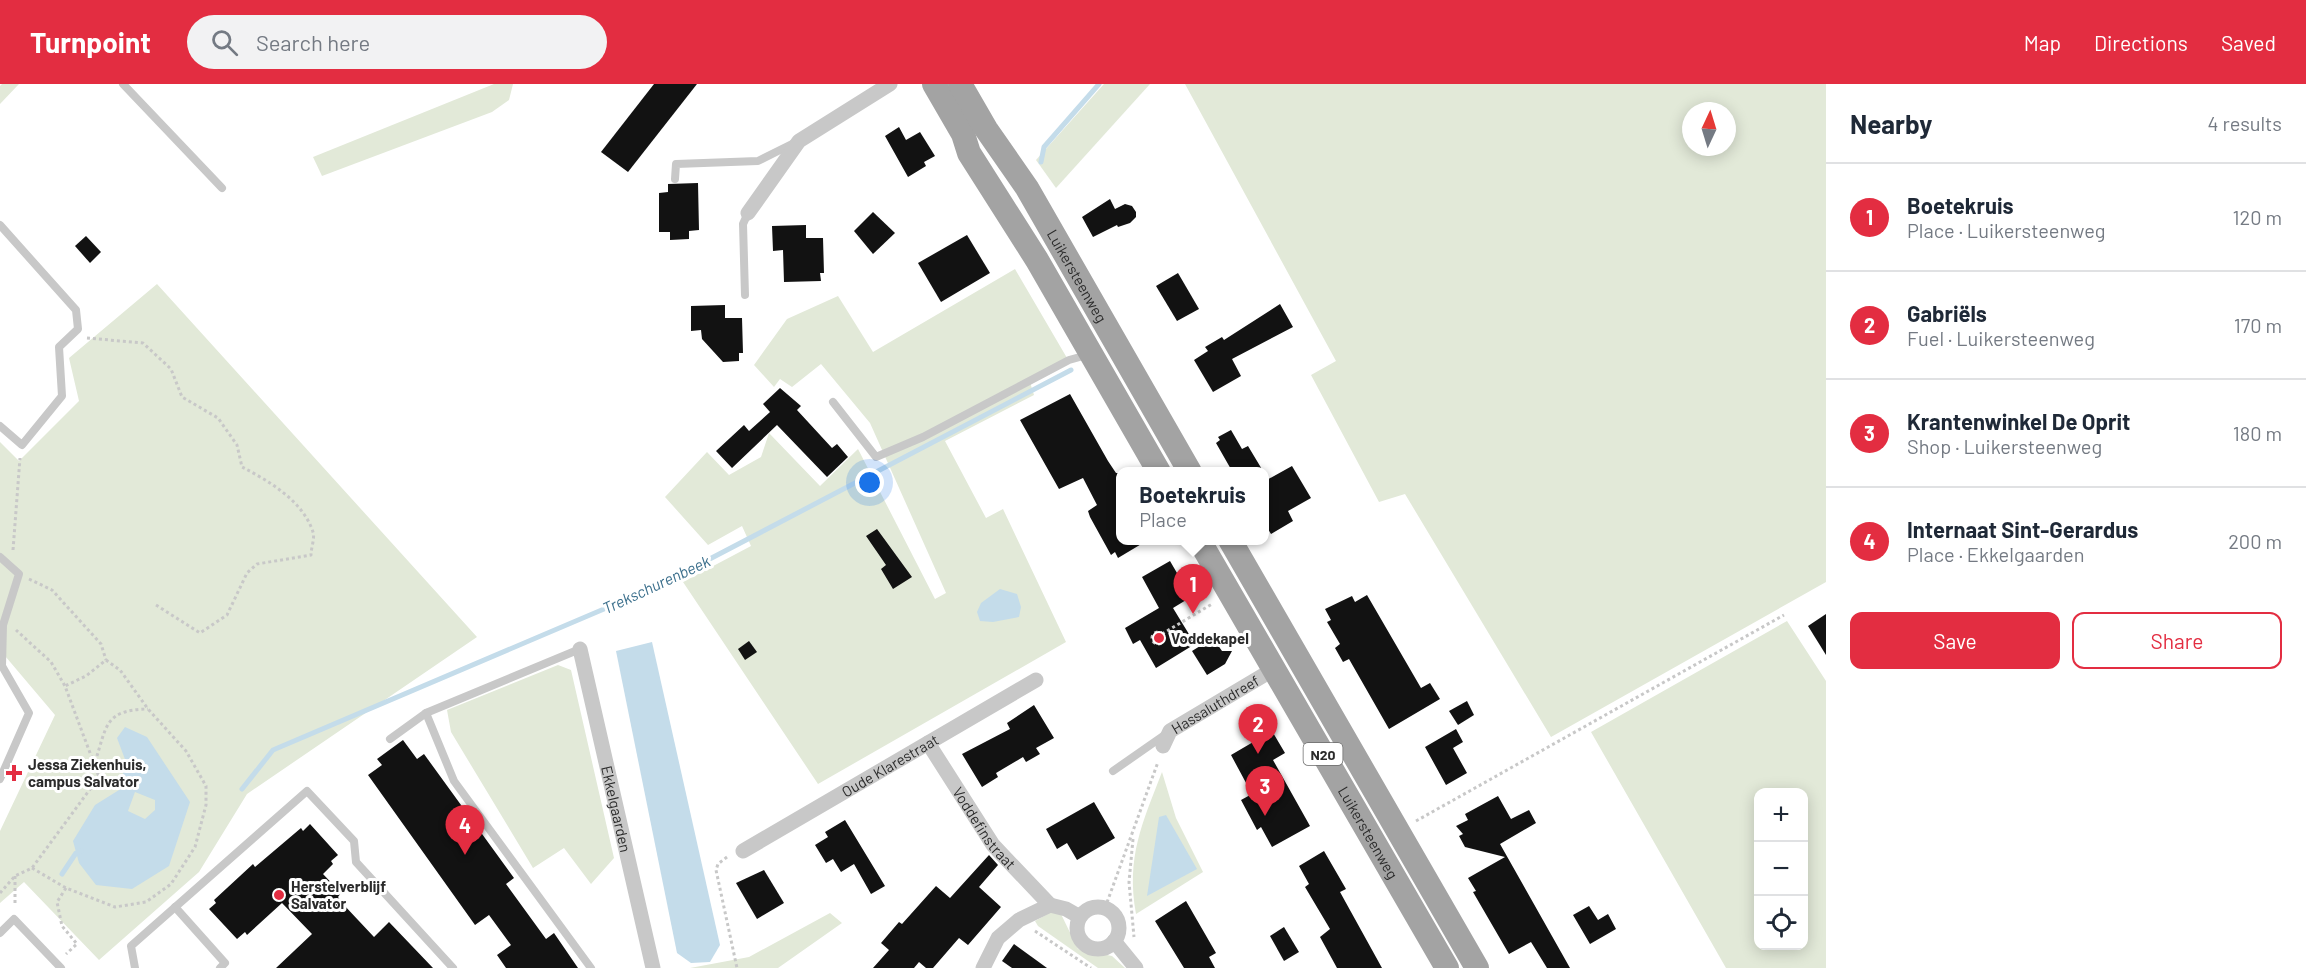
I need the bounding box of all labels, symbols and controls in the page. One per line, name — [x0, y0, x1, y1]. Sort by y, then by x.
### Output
search box — [187, 15, 607, 69]
text: Turnpoint — [30, 25, 151, 59]
icon: search — [208, 26, 241, 59]
text: Search here — [256, 29, 370, 55]
text: Map — [2024, 30, 2061, 55]
text: Directions — [2094, 30, 2188, 55]
text: Saved — [2221, 30, 2276, 55]
north arrow — [1682, 102, 1736, 156]
text: Nearby — [1850, 108, 1932, 139]
text: 4 results — [2207, 111, 2282, 135]
text: Boetekruis — [1907, 192, 2014, 218]
text: 1 — [1866, 205, 1873, 229]
text: 120 m — [2232, 205, 2282, 229]
text: Place · Luikersteenweg — [1907, 218, 2106, 242]
street label: Luikersteenweg — [1044, 226, 1111, 325]
text: Gabriëls — [1907, 300, 1987, 326]
text: 2 — [1864, 313, 1875, 337]
text: 170 m — [2234, 313, 2282, 337]
text: Fuel · Luikersteenweg — [1907, 326, 2095, 350]
text: Krantenwinkel De Oprit — [1907, 408, 2130, 434]
text: 3 — [1864, 421, 1875, 445]
text: 180 m — [2233, 421, 2282, 445]
text: Shop · Luikersteenweg — [1907, 434, 2102, 458]
popup — [1116, 467, 1269, 545]
your location — [855, 468, 884, 497]
text: Boetekruis — [1139, 481, 1246, 507]
text: Place — [1139, 507, 1187, 531]
text: Internaat Sint-Gerardus — [1907, 516, 2138, 542]
text: 4 — [1863, 529, 1876, 553]
text: 200 m — [2228, 529, 2282, 553]
text: Place · Ekkelgaarden — [1907, 542, 2085, 566]
water label: Trekschurenbeek — [599, 551, 713, 617]
pin: 1 — [1174, 564, 1212, 614]
button: Save — [1850, 612, 2060, 669]
button: Share — [2072, 612, 2282, 669]
place label: Voddekapel — [1171, 629, 1249, 647]
marker: Voddekapel — [1152, 631, 1166, 645]
street label: Hassaluthdreef — [1168, 671, 1262, 737]
pin: 2 — [1238, 704, 1278, 754]
street label: Oude Klarestraat — [838, 730, 941, 801]
road number: N20 — [1304, 743, 1342, 765]
place label: Jessa Ziekenhuis, campus Salvator — [28, 755, 146, 790]
marker: Jessa Ziekenhuis, campus Salvator — [5, 764, 23, 782]
street label: Ekkelgaarden — [598, 764, 635, 854]
pin: 3 — [1246, 766, 1284, 816]
street label: Voddefinstraat — [949, 783, 1020, 873]
street label: Luikersteenweg — [1335, 783, 1402, 882]
map controls — [1754, 788, 1808, 950]
button: + — [1754, 788, 1808, 842]
pin: 4 — [446, 806, 484, 855]
button: − — [1754, 842, 1808, 896]
place label: Herstelverblijf Salvator — [291, 877, 386, 912]
marker: Herstelverblijf Salvator — [272, 888, 286, 902]
button: locate — [1754, 896, 1808, 950]

